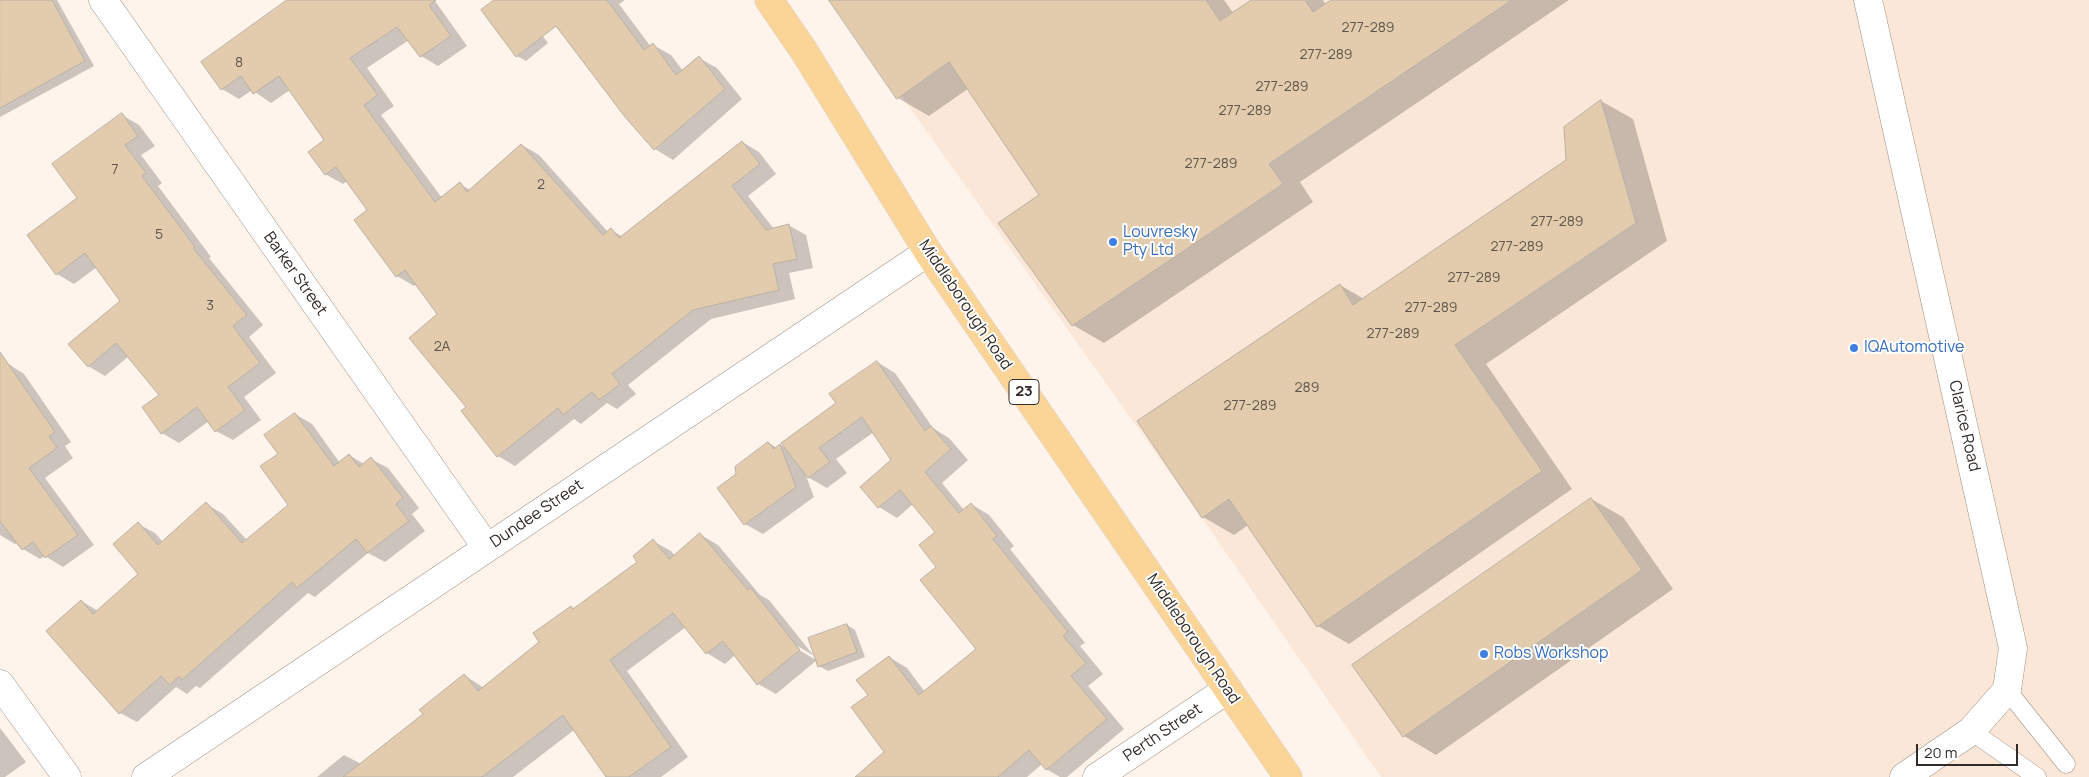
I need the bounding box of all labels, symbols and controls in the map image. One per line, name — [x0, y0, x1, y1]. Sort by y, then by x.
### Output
house number: 277-289 — [1341, 20, 1395, 36]
house number: 277-289 — [1299, 47, 1353, 63]
house number: 8 — [235, 55, 243, 71]
house number: 277-289 — [1255, 79, 1309, 95]
house number: 277-289 — [1218, 103, 1272, 119]
house number: 277-289 — [1184, 156, 1238, 172]
house number: 7 — [111, 162, 119, 178]
house number: 2 — [537, 177, 545, 193]
house number: 277-289 — [1530, 214, 1584, 230]
place label: Louvresky Pty Ltd — [1123, 223, 1198, 261]
house number: 5 — [155, 227, 163, 243]
street label: Barker Street — [259, 229, 331, 319]
street label: Middleborough Road — [914, 236, 1016, 374]
marker: Louvresky Pty Ltd — [1107, 236, 1119, 248]
house number: 277-289 — [1490, 239, 1544, 255]
house number: 277-289 — [1447, 270, 1501, 286]
house number: 3 — [206, 298, 214, 314]
house number: 277-289 — [1404, 300, 1458, 316]
house number: 277-289 — [1366, 326, 1420, 342]
place label: IQAutomotive — [1864, 338, 1964, 358]
house number: 2A — [434, 339, 450, 355]
marker: IQAutomotive — [1848, 342, 1860, 354]
street label: Clarice Road — [1944, 379, 1984, 473]
road number: 23 — [1009, 380, 1039, 404]
house number: 289 — [1295, 380, 1319, 396]
house number: 277-289 — [1223, 398, 1277, 414]
street label: Dundee Street — [487, 476, 587, 552]
street label: Middleborough Road — [1142, 570, 1244, 708]
place label: Robs Workshop — [1494, 644, 1608, 664]
marker: Robs Workshop — [1478, 648, 1490, 660]
street label: Perth Street — [1120, 700, 1206, 766]
scale bar — [1919, 734, 2022, 766]
text: 20 m — [1924, 742, 1957, 763]

